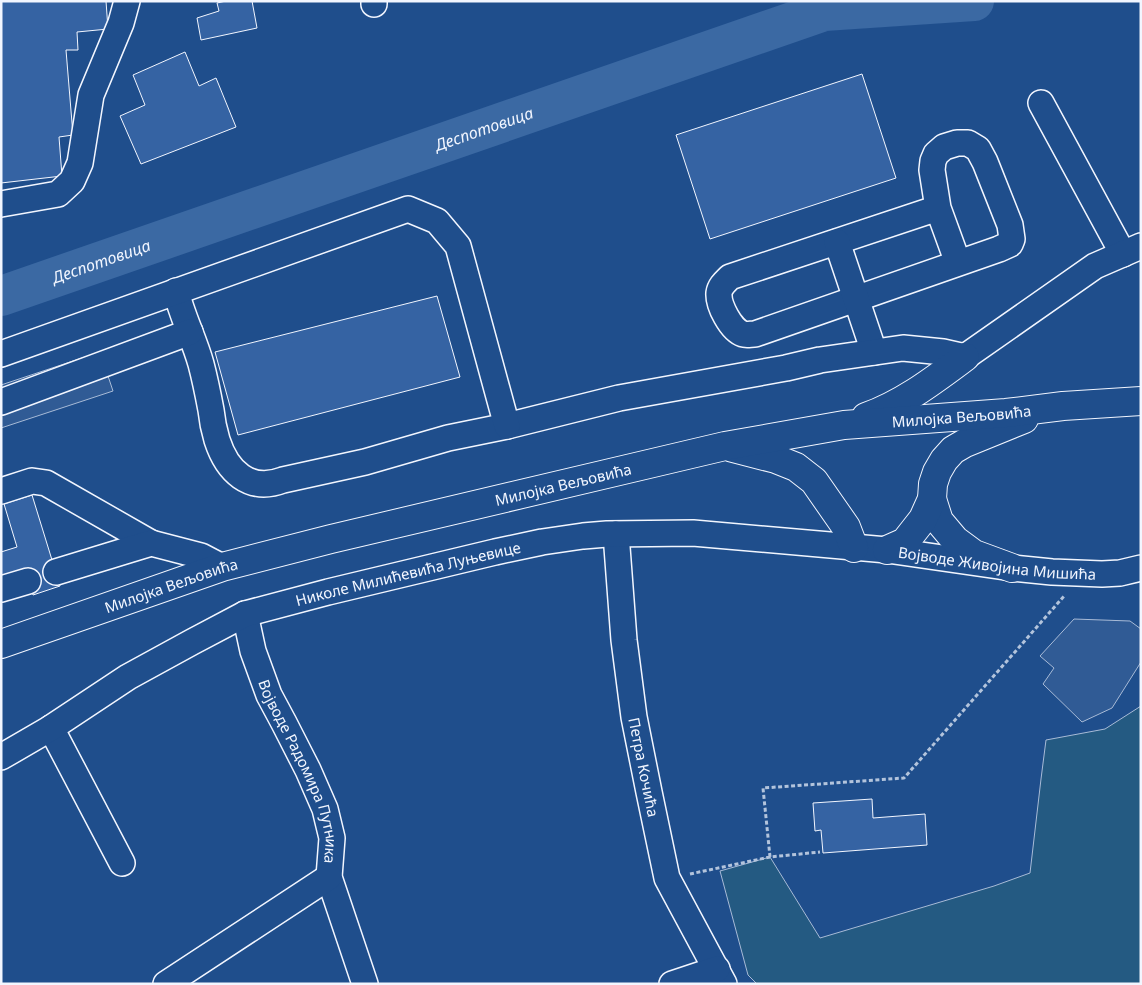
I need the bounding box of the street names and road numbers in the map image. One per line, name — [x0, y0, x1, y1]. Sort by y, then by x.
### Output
street label: Милојка Вељовића — [891, 400, 1032, 431]
street label: Милојка Вељовића — [493, 458, 633, 510]
street label: Николе Милићевића Луњевице — [293, 537, 522, 610]
street label: Војводе Живојина Мишића — [897, 542, 1097, 584]
street label: Милојка Вељовића — [102, 553, 240, 617]
street label: Војводе Радомира Путника — [254, 677, 342, 864]
street label: Петра Кочића — [624, 716, 664, 819]

